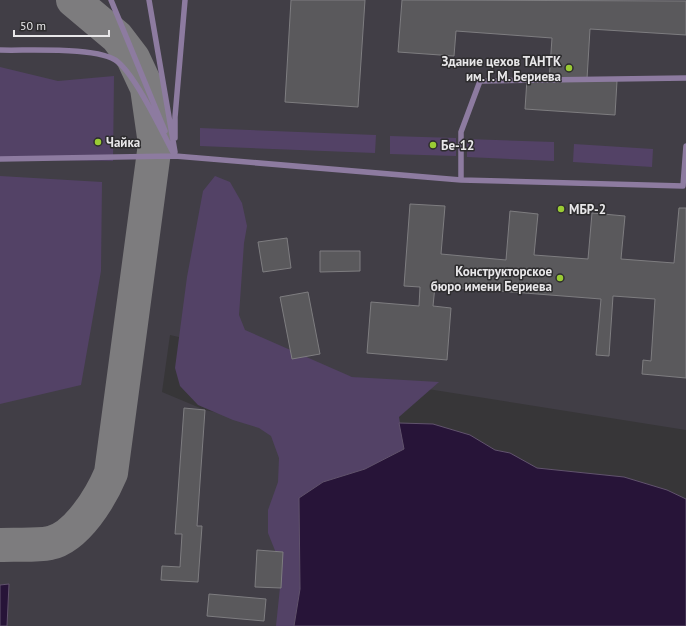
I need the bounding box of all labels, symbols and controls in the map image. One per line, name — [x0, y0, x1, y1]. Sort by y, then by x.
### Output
scale bar — [14, 12, 109, 38]
text: 50 m — [20, 18, 46, 33]
place label: Здание цехов ТАНТК им. Г. М. Бериева — [441, 53, 561, 85]
marker: Здание цехов ТАНТК им. Г. М. Бериева — [564, 63, 574, 73]
place label: Чайка — [106, 134, 140, 151]
marker: Чайка — [93, 137, 103, 147]
place label: Бе-12 — [441, 137, 474, 154]
marker: Бе-12 — [428, 140, 438, 150]
place label: МБР-2 — [569, 201, 606, 218]
marker: МБР-2 — [556, 204, 566, 214]
place label: Конструкторское бюро имени Бериева — [431, 263, 552, 295]
marker: Конструкторское бюро имени Бериева — [555, 273, 565, 283]

